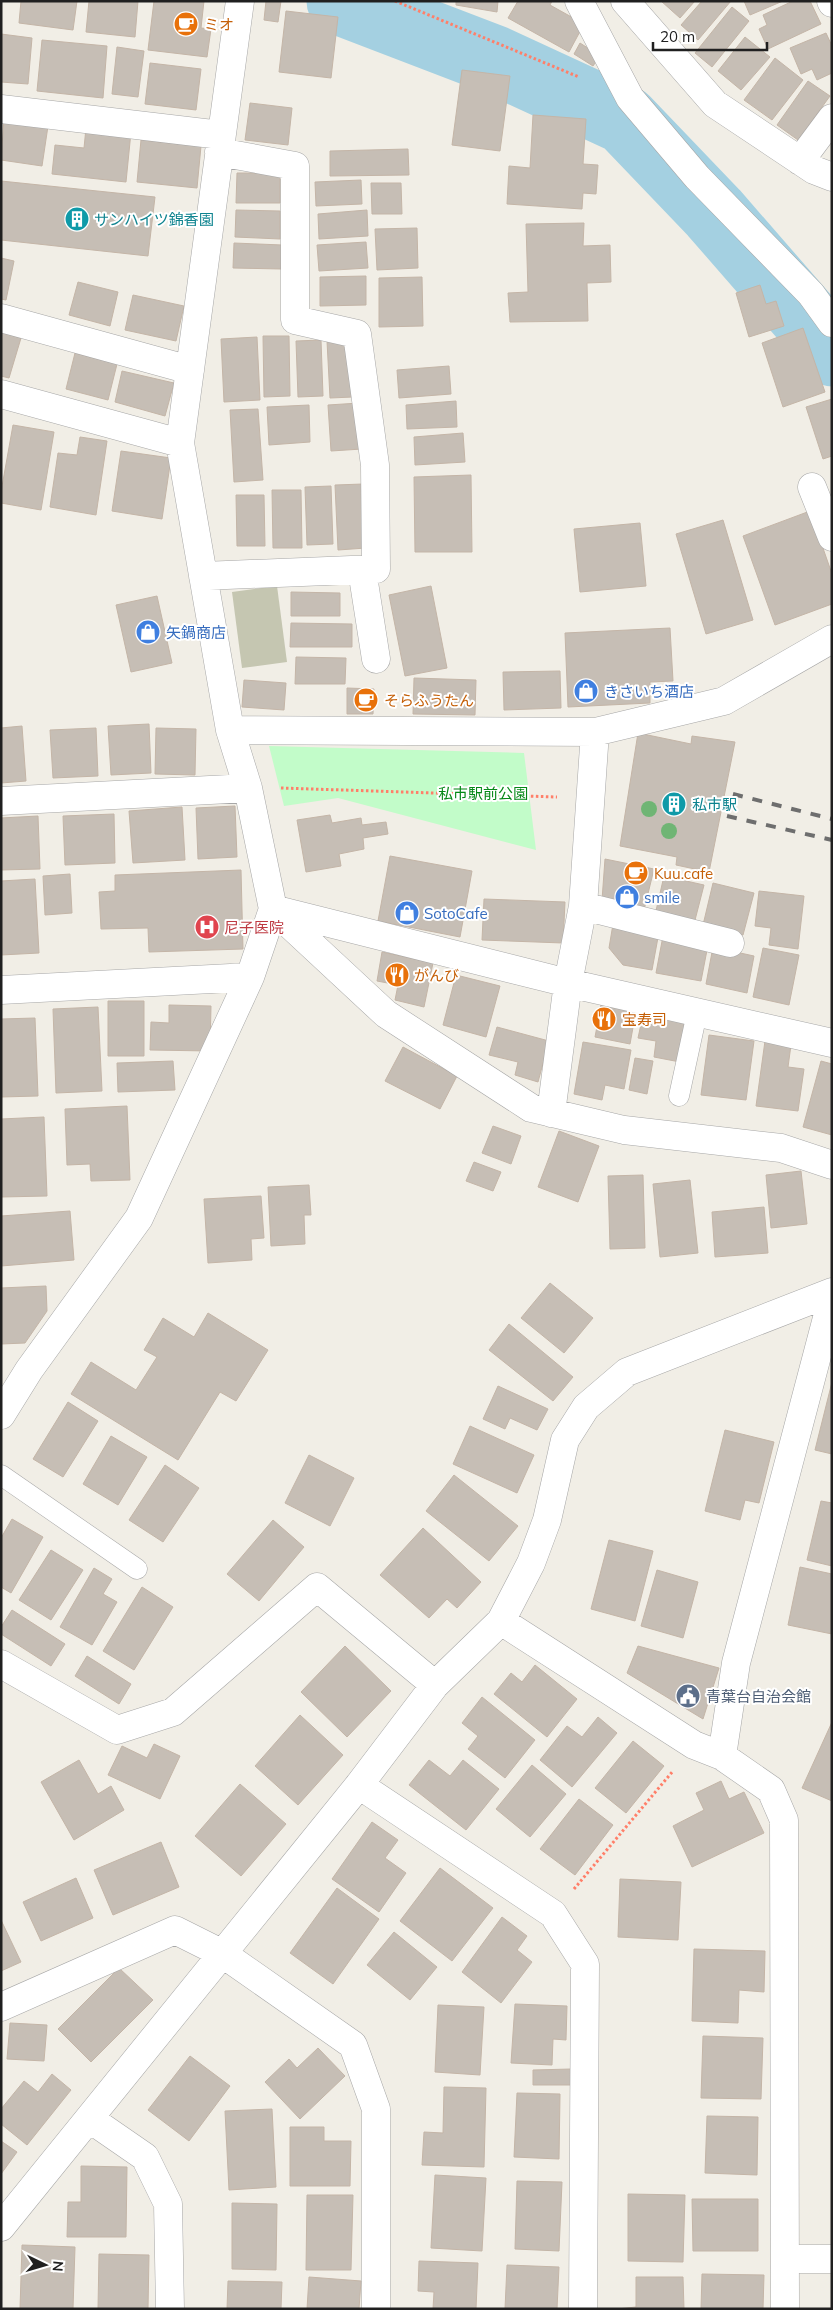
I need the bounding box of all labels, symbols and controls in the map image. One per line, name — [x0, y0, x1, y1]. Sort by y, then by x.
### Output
cafe icon: ミオ — [173, 11, 199, 37]
place label: ミオ — [204, 15, 234, 34]
scale bar — [653, 20, 767, 52]
text: 20 m — [660, 27, 695, 46]
building icon: サンハイツ錦香園 — [64, 206, 90, 232]
place label: サンハイツ錦香園 — [94, 210, 214, 229]
shop icon: 矢鍋商店 — [135, 619, 161, 645]
place label: 矢鍋商店 — [166, 623, 226, 642]
shop icon: きさいち酒店 — [573, 678, 599, 704]
place label: きさいち酒店 — [604, 682, 694, 701]
cafe icon: そらふうたん — [353, 687, 379, 713]
place label: そらふうたん — [384, 691, 474, 710]
park label: 私市駅前公園 — [438, 784, 528, 803]
building icon: 私市駅 — [661, 791, 687, 817]
place label: 私市駅 — [692, 795, 737, 814]
cafe icon: Kuu.cafe — [623, 860, 649, 886]
place label: Kuu.cafe — [654, 864, 713, 883]
shop icon: smile — [614, 884, 640, 910]
place label: smile — [644, 888, 680, 907]
shop icon: SotoCafe — [394, 900, 420, 926]
place label: SotoCafe — [424, 904, 488, 923]
hospital icon: 尼子医院 — [194, 914, 220, 940]
place label: 尼子医院 — [224, 918, 284, 937]
restaurant icon: がんび — [384, 962, 410, 988]
place label: がんび — [414, 966, 459, 985]
restaurant icon: 宝寿司 — [591, 1006, 617, 1032]
place label: 宝寿司 — [622, 1010, 667, 1029]
public building icon: 青葉台自治会館 — [675, 1683, 701, 1709]
place label: 青葉台自治会館 — [706, 1687, 811, 1706]
north arrow — [20, 2240, 70, 2290]
text: N — [49, 2260, 67, 2272]

